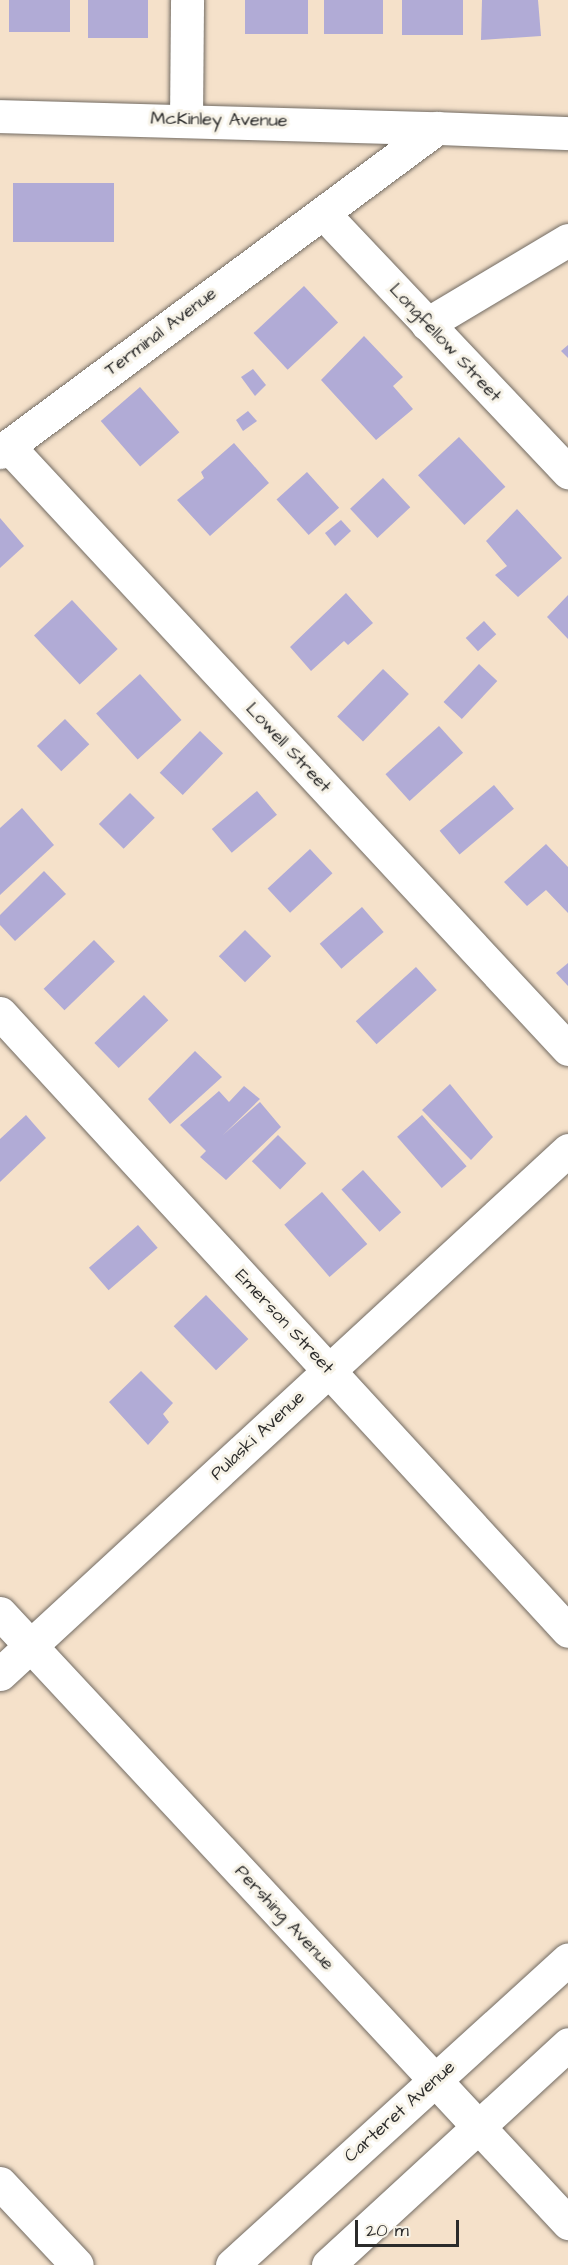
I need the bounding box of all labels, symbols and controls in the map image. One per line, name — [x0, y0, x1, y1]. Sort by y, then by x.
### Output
street label: McKinley Avenue — [150, 108, 288, 132]
street label: Longfellow Street — [384, 279, 506, 407]
street label: Terminal Avenue — [101, 283, 221, 381]
street label: Lowell Street — [241, 698, 335, 798]
street label: Emerson Street — [230, 1265, 338, 1379]
street label: Pulaski Avenue — [206, 1387, 310, 1485]
street label: Pershing Avenue — [230, 1861, 338, 1975]
street label: Carteret Avenue — [340, 2057, 460, 2167]
scale bar — [358, 2208, 462, 2246]
text: 20 m — [366, 2218, 409, 2243]

